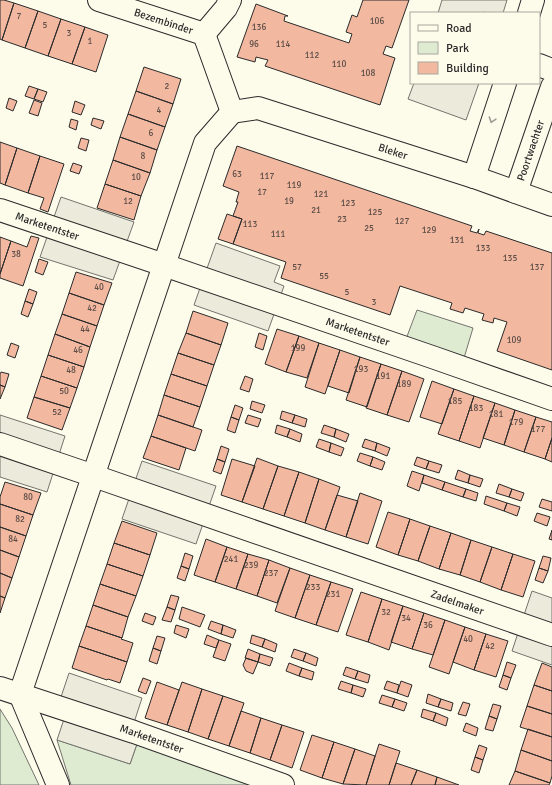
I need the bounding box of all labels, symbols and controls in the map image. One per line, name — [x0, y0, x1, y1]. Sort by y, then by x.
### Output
street label: Bezembinder — [132, 6, 195, 37]
house number: 7 — [17, 11, 22, 22]
legend — [410, 12, 540, 84]
house number: 106 — [370, 16, 384, 27]
house number: 5 — [43, 20, 48, 31]
text: Road — [446, 21, 472, 36]
house number: 136 — [252, 22, 266, 33]
house number: 3 — [67, 28, 72, 39]
house number: 1 — [88, 36, 93, 47]
house number: 96 — [249, 39, 259, 50]
house number: 114 — [276, 39, 290, 50]
text: Park — [446, 41, 469, 56]
house number: 112 — [305, 50, 319, 61]
house number: 110 — [332, 59, 346, 70]
text: Building — [446, 61, 489, 76]
house number: 108 — [361, 68, 375, 79]
house number: 2 — [165, 81, 170, 92]
house number: 4 — [157, 105, 162, 116]
one-way arrow — [488, 116, 497, 123]
street label: Poortwachter — [514, 118, 547, 183]
house number: 6 — [149, 128, 154, 139]
street label: Bleker — [376, 141, 409, 162]
house number: 8 — [141, 151, 146, 162]
house number: 63 — [232, 169, 242, 180]
house number: 117 — [260, 171, 274, 182]
house number: 10 — [131, 172, 141, 183]
house number: 119 — [287, 180, 301, 191]
house number: 17 — [257, 187, 267, 198]
house number: 121 — [314, 189, 328, 200]
house number: 12 — [123, 196, 133, 207]
house number: 19 — [284, 196, 294, 207]
house number: 123 — [341, 198, 355, 209]
house number: 21 — [311, 205, 321, 216]
house number: 125 — [368, 207, 382, 218]
street label: Marketentster — [14, 210, 81, 243]
house number: 23 — [337, 214, 347, 225]
house number: 127 — [395, 216, 409, 227]
house number: 113 — [243, 219, 257, 230]
house number: 25 — [364, 223, 374, 234]
house number: 129 — [422, 225, 436, 236]
house number: 111 — [271, 229, 285, 240]
house number: 131 — [450, 235, 464, 246]
house number: 133 — [476, 243, 490, 254]
house number: 38 — [11, 249, 21, 260]
house number: 135 — [503, 253, 517, 264]
house number: 57 — [292, 262, 302, 273]
house number: 137 — [530, 262, 544, 273]
house number: 55 — [319, 271, 329, 282]
house number: 40 — [94, 282, 104, 293]
house number: 5 — [345, 287, 350, 298]
house number: 3 — [372, 297, 377, 308]
house number: 42 — [87, 303, 97, 314]
street label: Marketentster — [324, 315, 391, 349]
house number: 44 — [80, 324, 90, 335]
house number: 109 — [507, 335, 521, 346]
house number: 199 — [291, 343, 305, 354]
house number: 46 — [73, 345, 83, 356]
house number: 193 — [354, 364, 368, 375]
house number: 48 — [66, 365, 76, 376]
house number: 191 — [376, 371, 390, 382]
house number: 189 — [397, 379, 411, 390]
house number: 50 — [59, 386, 69, 397]
house number: 185 — [448, 396, 462, 407]
house number: 183 — [469, 403, 483, 414]
house number: 52 — [52, 407, 62, 418]
house number: 181 — [489, 409, 503, 420]
house number: 179 — [509, 417, 523, 428]
house number: 177 — [531, 424, 545, 435]
house number: 80 — [23, 492, 33, 503]
house number: 82 — [15, 514, 25, 525]
house number: 84 — [8, 534, 18, 545]
house number: 241 — [224, 554, 238, 565]
house number: 239 — [244, 560, 258, 571]
house number: 237 — [264, 568, 278, 579]
house number: 233 — [306, 582, 320, 593]
street label: Zadelmaker — [429, 587, 486, 618]
house number: 231 — [326, 589, 340, 600]
house number: 32 — [381, 607, 391, 618]
house number: 34 — [401, 613, 411, 624]
house number: 36 — [423, 620, 433, 631]
house number: 40 — [463, 634, 473, 645]
house number: 42 — [485, 641, 495, 652]
street label: Marketentster — [118, 722, 185, 756]

